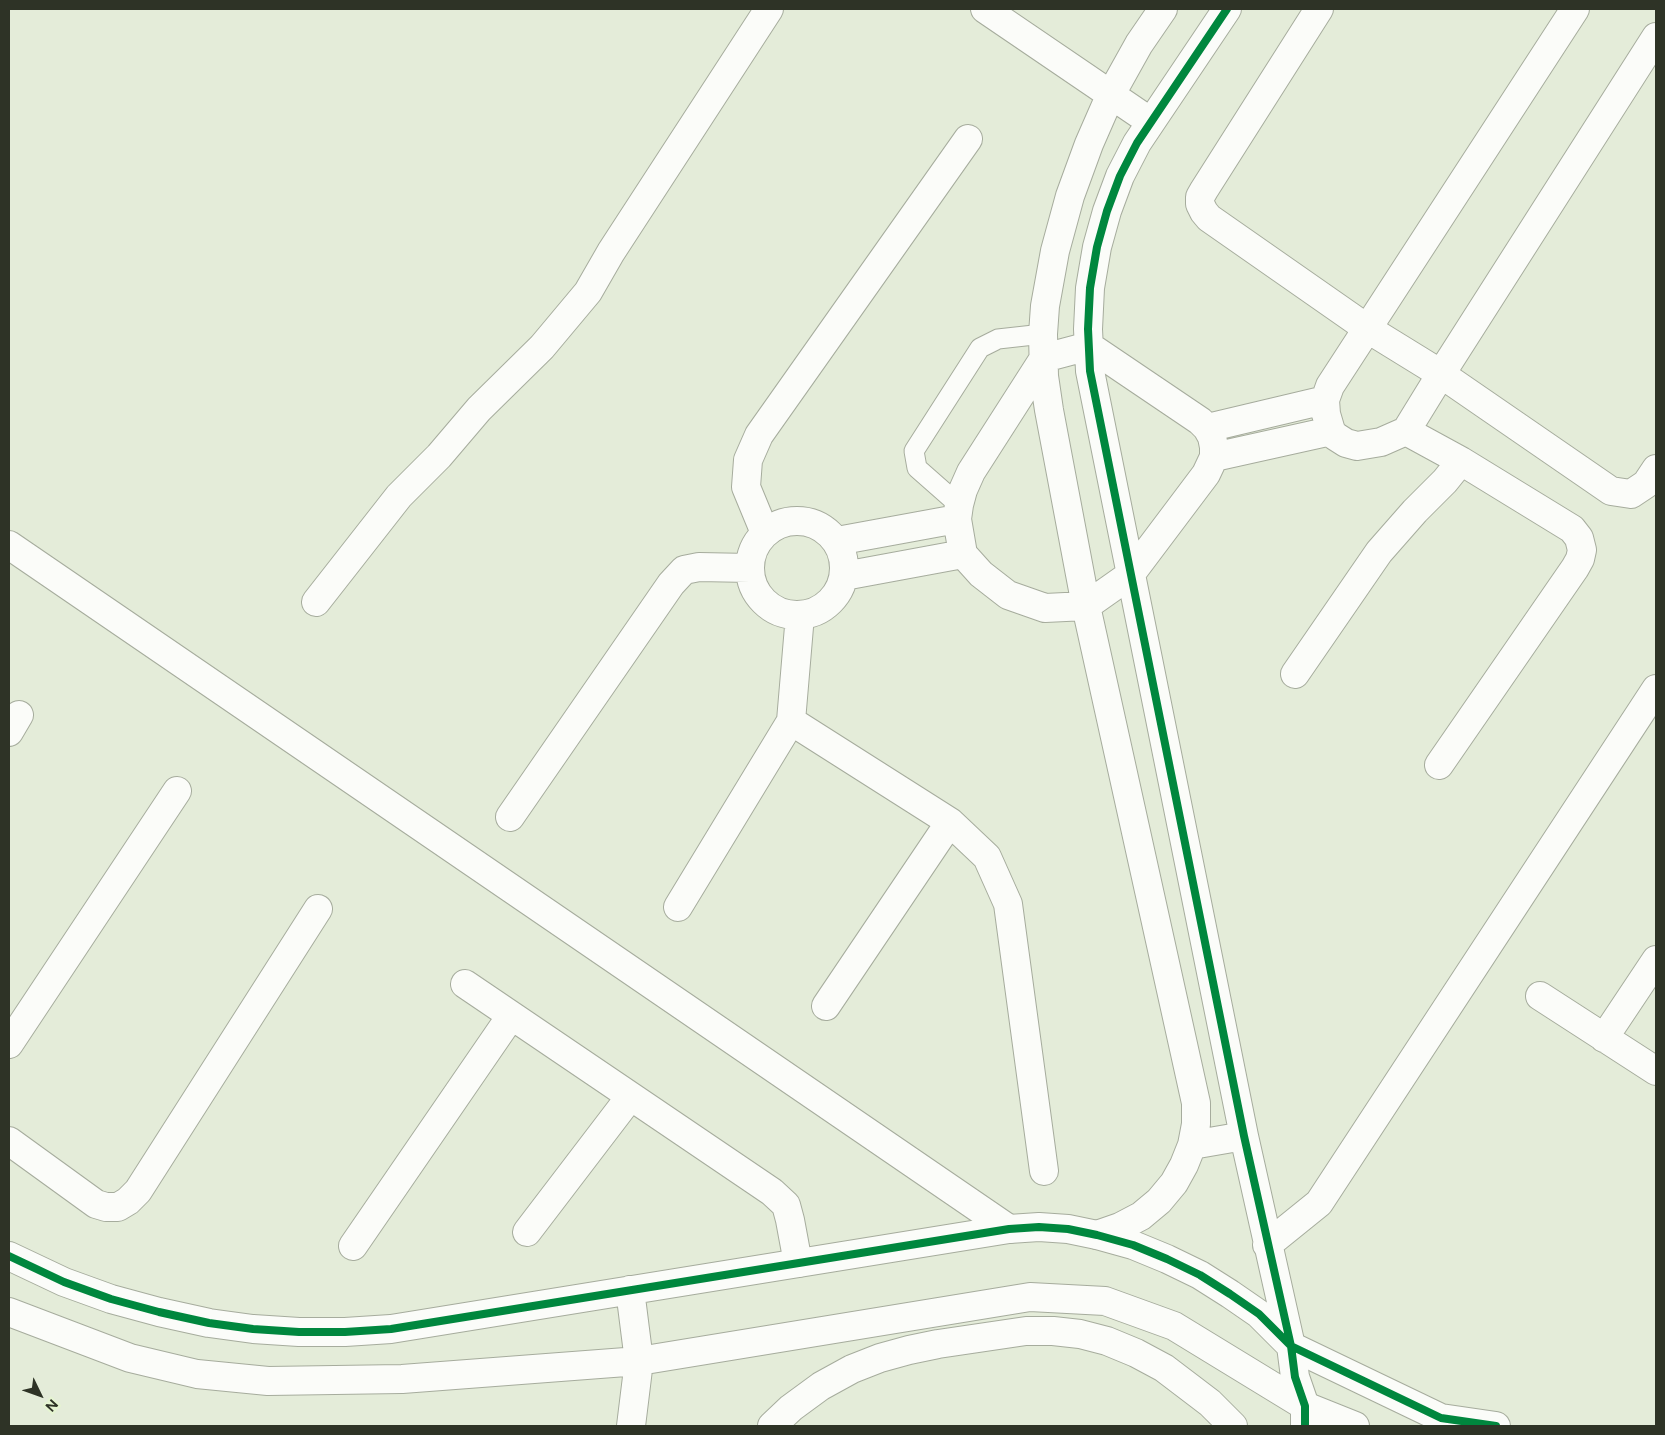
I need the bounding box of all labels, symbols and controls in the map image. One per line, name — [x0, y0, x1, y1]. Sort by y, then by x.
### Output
north arrow — [15, 1370, 65, 1420]
text: N — [42, 1396, 61, 1415]

